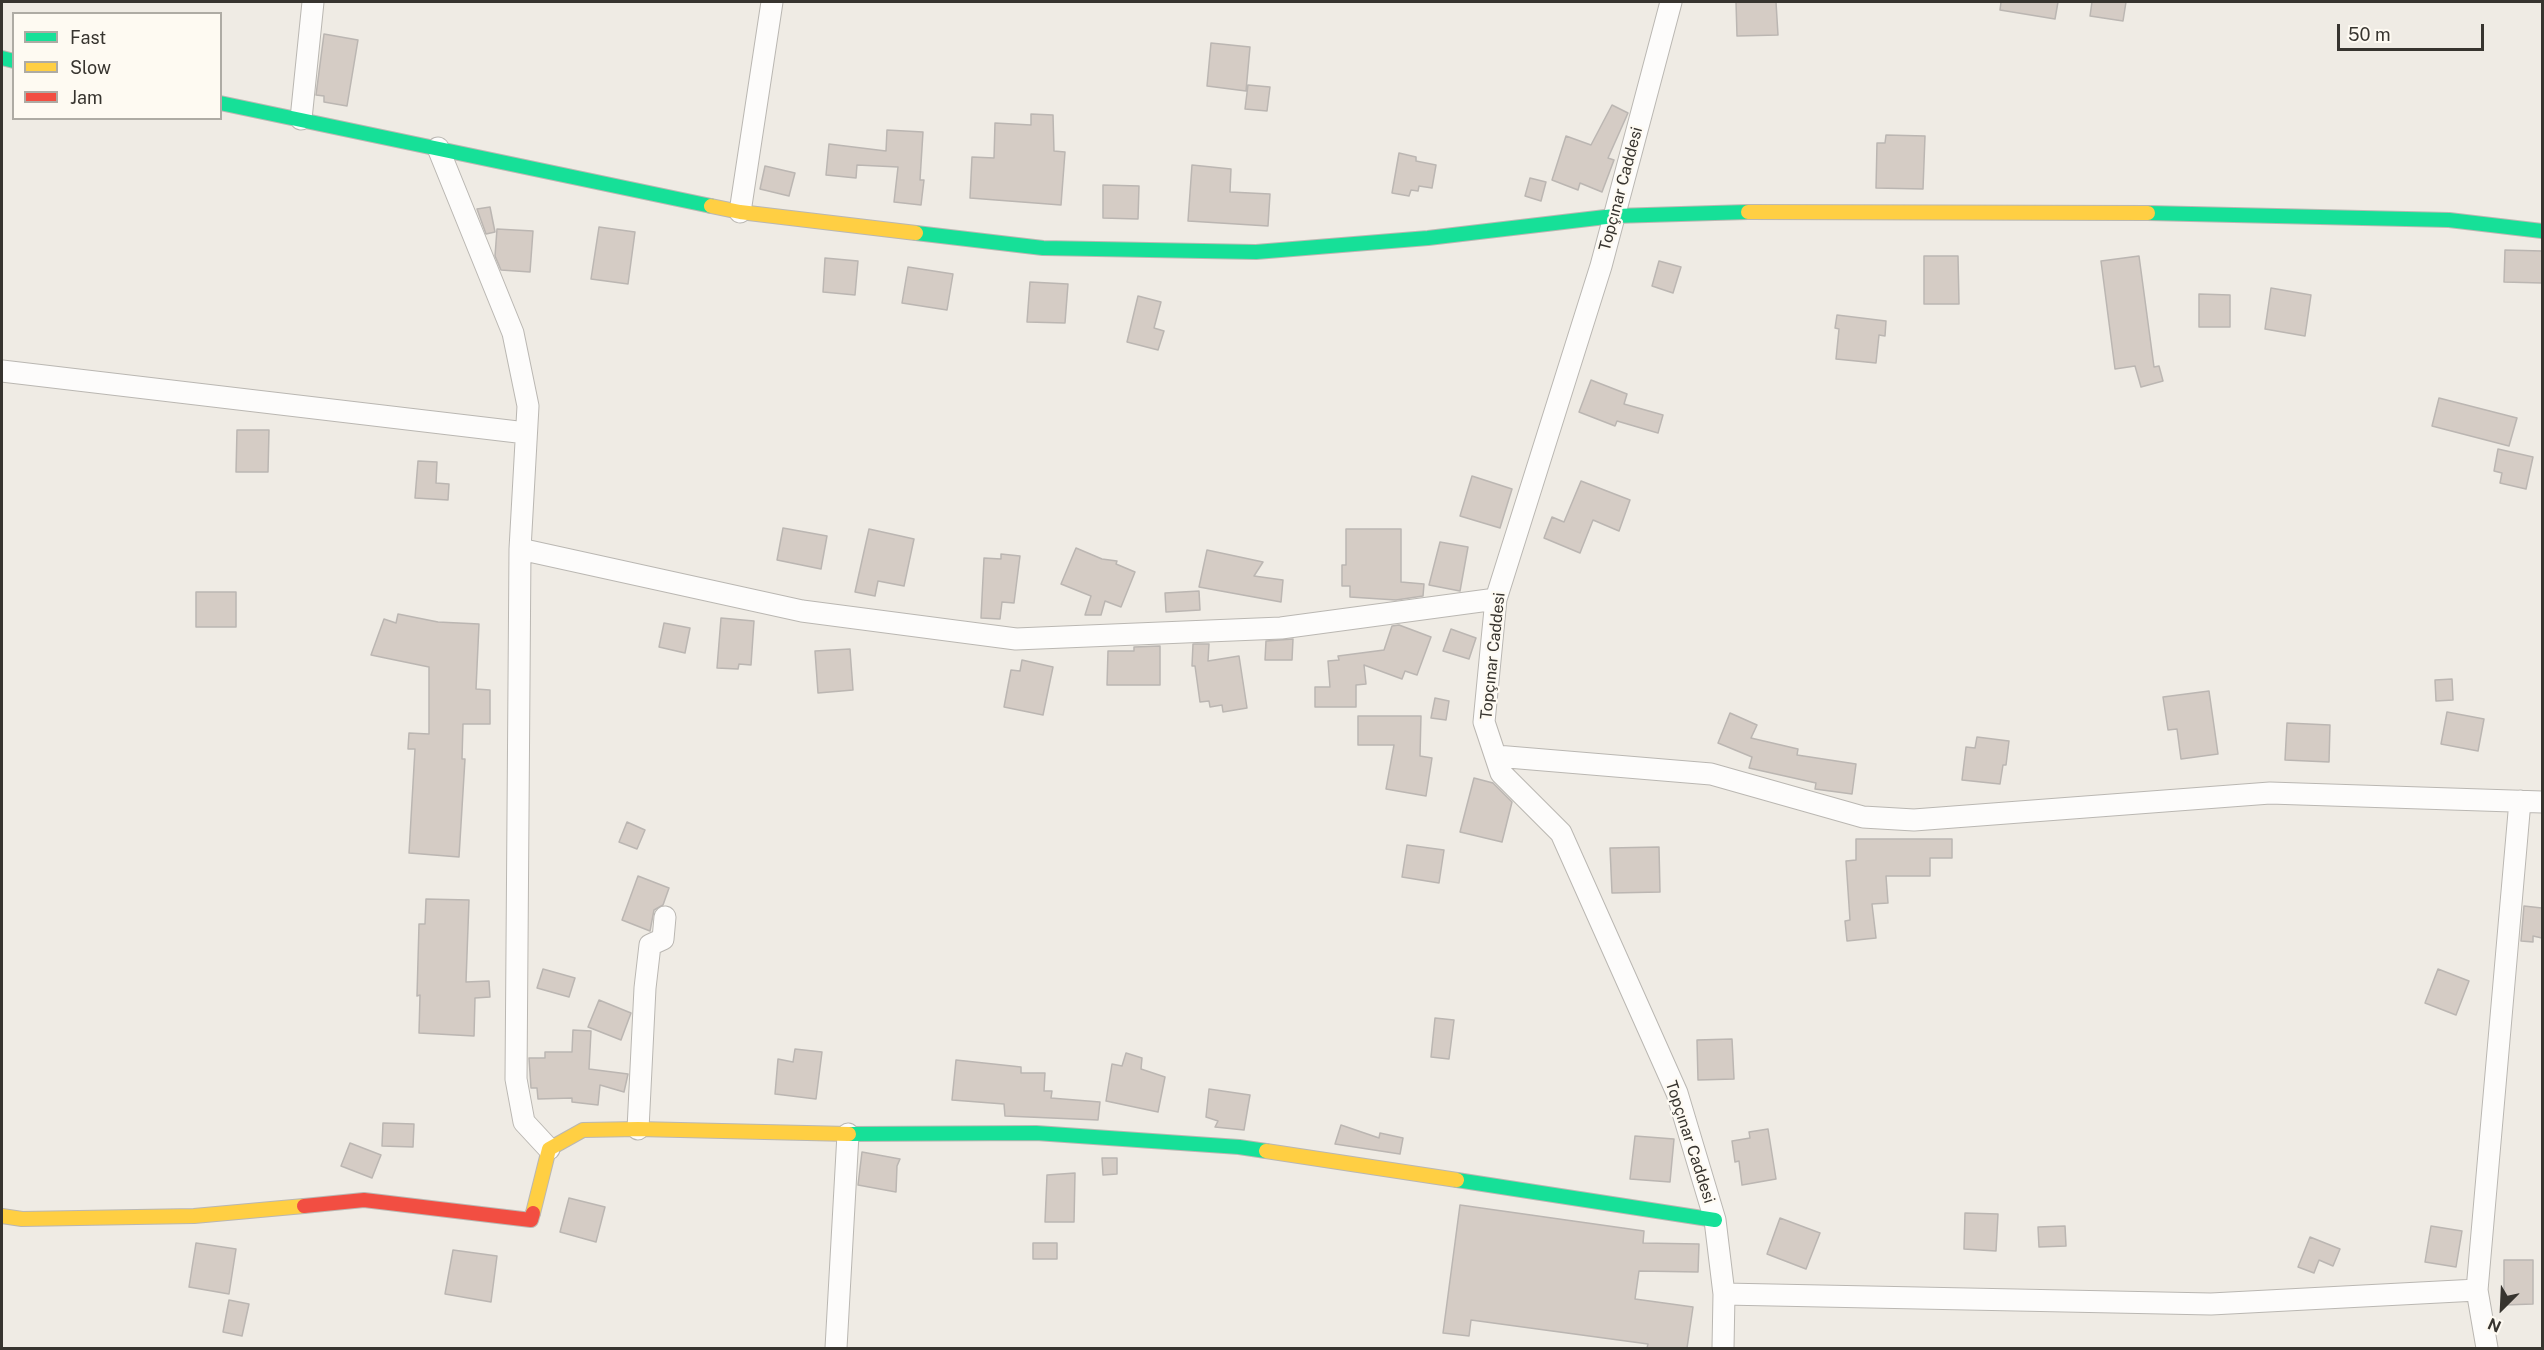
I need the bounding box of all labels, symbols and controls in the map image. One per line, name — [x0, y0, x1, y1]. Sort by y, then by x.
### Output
legend — [12, 12, 222, 120]
scale bar — [2340, 12, 2487, 50]
text: 50 m — [2348, 24, 2391, 45]
text: Fast — [70, 27, 106, 48]
text: Slow — [70, 57, 111, 78]
text: Jam — [70, 87, 103, 108]
street label: Topçınar Caddesi — [1595, 125, 1647, 253]
street label: Topçınar Caddesi — [1477, 591, 1509, 721]
street label: Topçınar Caddesi — [1661, 1078, 1719, 1206]
north arrow — [2472, 1278, 2532, 1338]
text: N — [2485, 1314, 2504, 1336]

